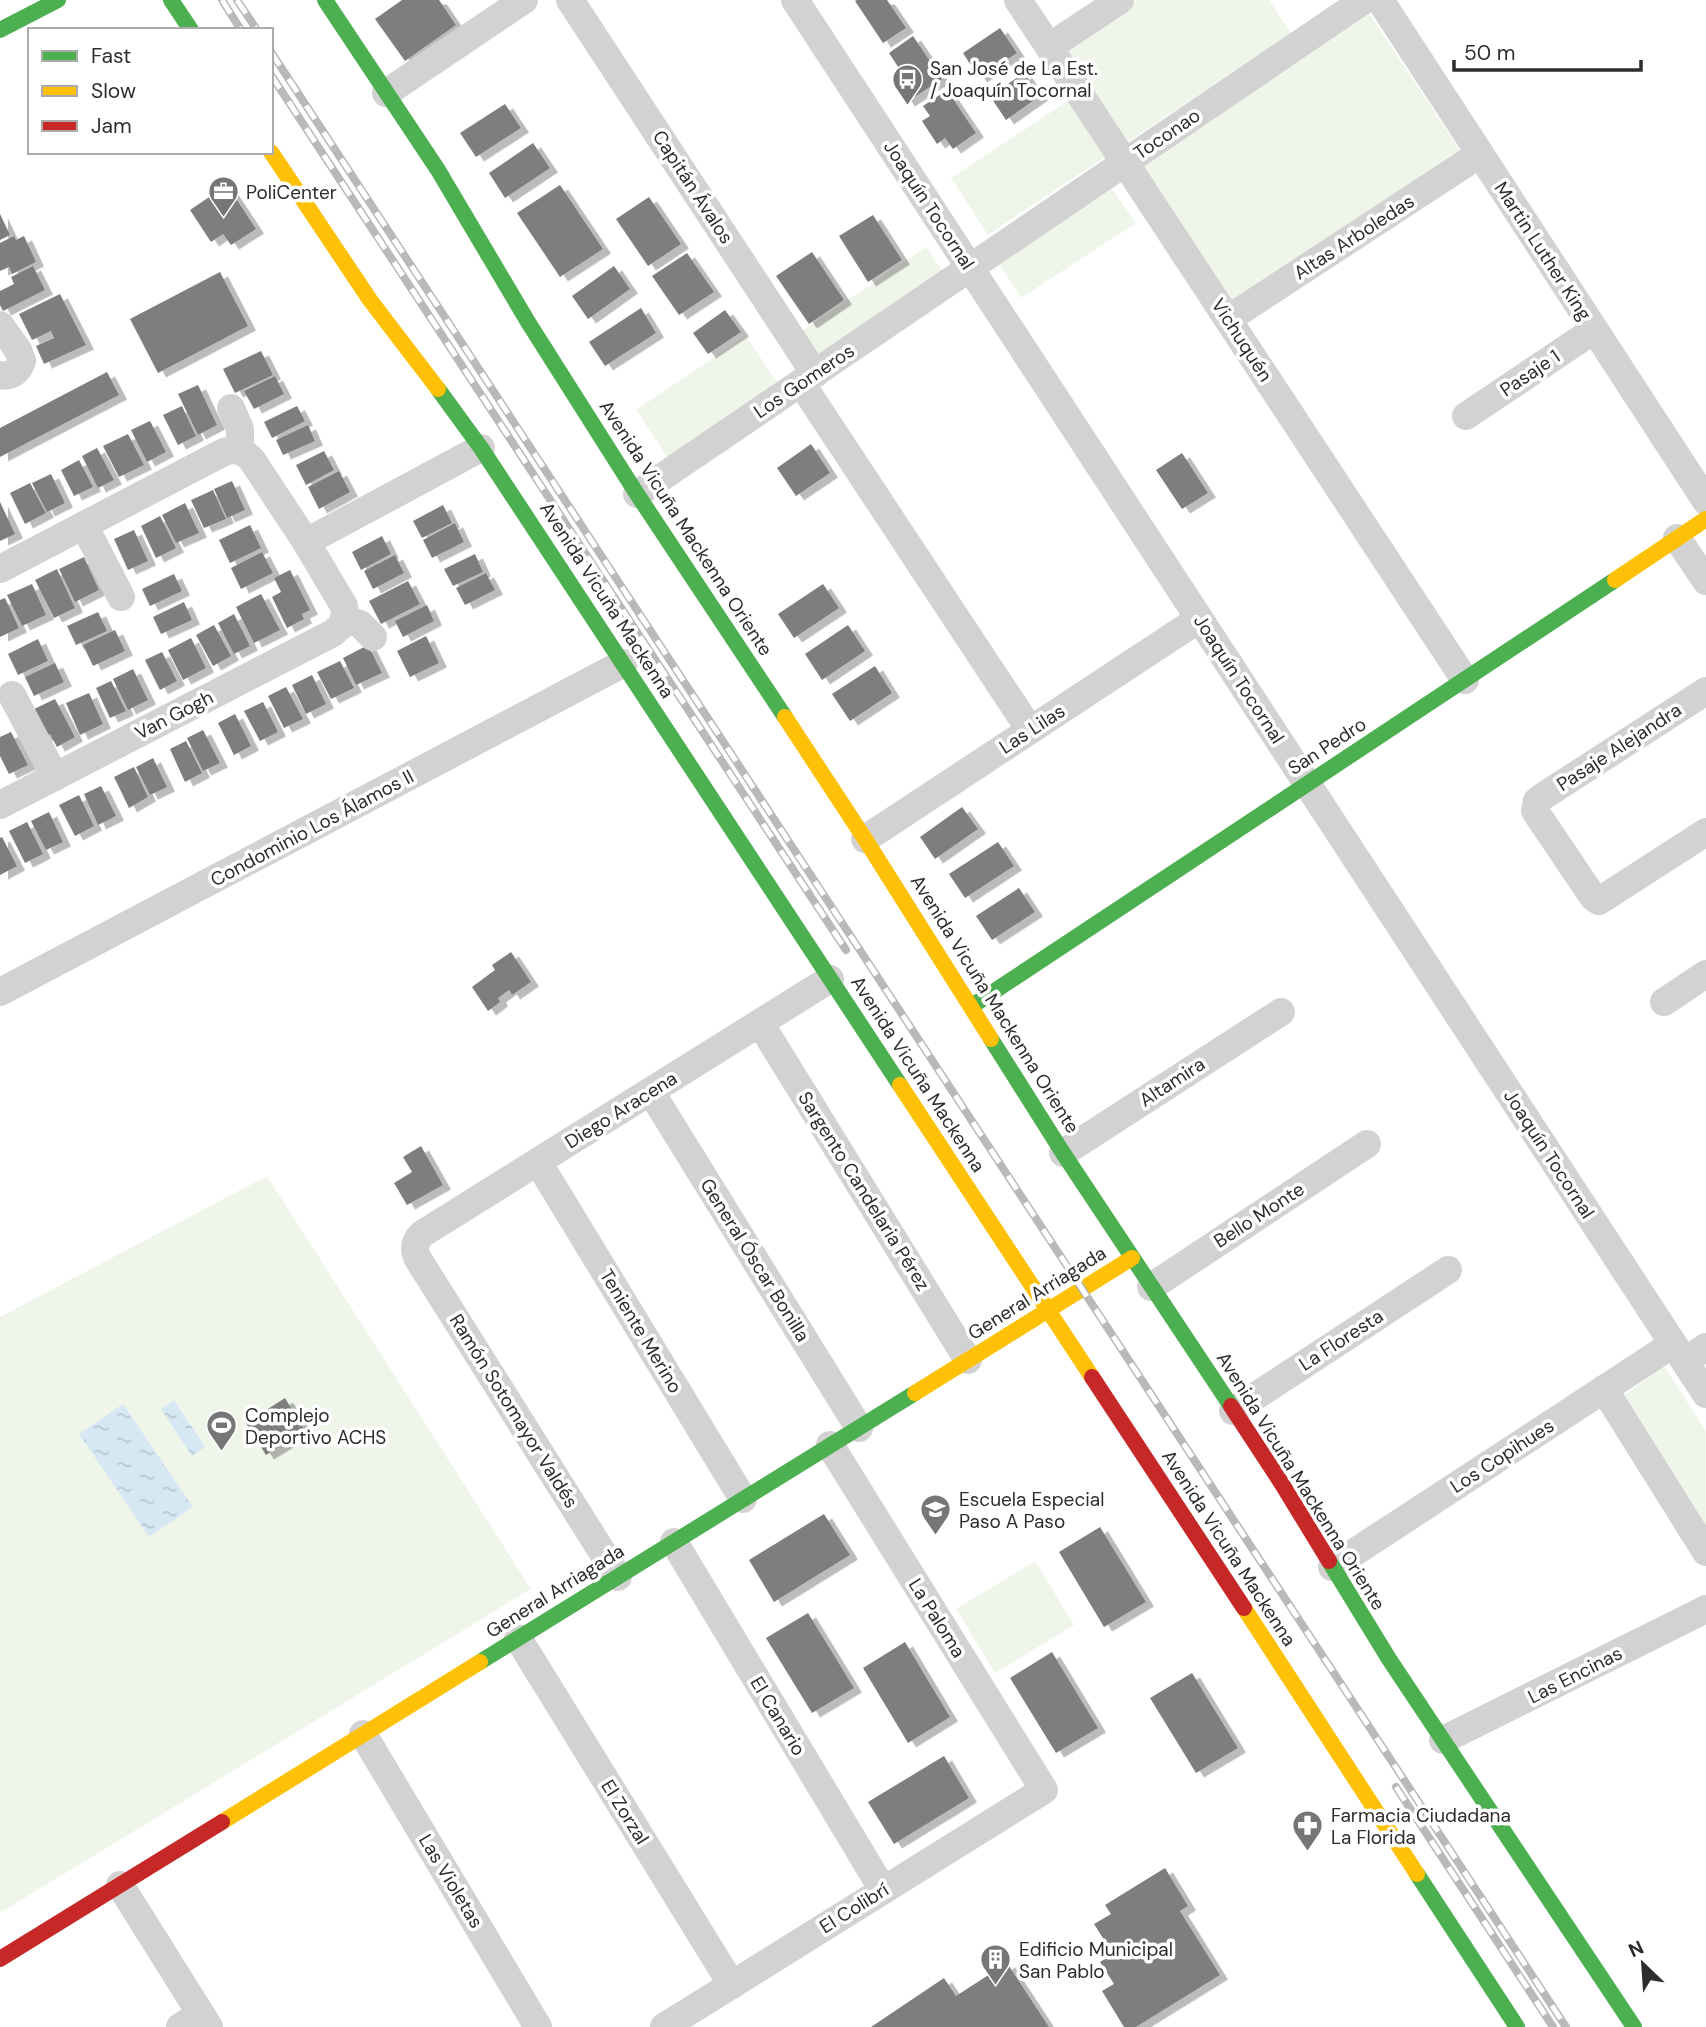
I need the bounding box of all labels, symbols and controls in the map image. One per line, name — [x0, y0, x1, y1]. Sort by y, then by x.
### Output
legend — [28, 28, 273, 154]
scale bar — [1454, 28, 1641, 72]
text: 50 m — [1464, 39, 1515, 67]
text: Fast — [91, 42, 131, 70]
place label: San José de La Est. / Joaquín Tocornal — [930, 56, 1098, 103]
bus stop icon: San José de La Est. / Joaquín Tocornal — [890, 62, 924, 106]
text: Slow — [91, 77, 136, 105]
street label: Toconao — [1129, 103, 1205, 165]
text: Jam — [91, 112, 132, 140]
street label: Capitán Ávalos — [647, 125, 739, 249]
street label: Joaquín Tocornal — [878, 136, 980, 274]
office icon: PoliCenter — [206, 175, 240, 219]
street label: Martin Luther King — [1489, 177, 1597, 325]
place label: PoliCenter — [246, 180, 337, 205]
street label: Altas Arboledas — [1289, 189, 1419, 285]
street label: Vichuquén — [1206, 294, 1278, 386]
street label: Los Gomeros — [749, 338, 859, 424]
street label: Pasaje 1 — [1495, 344, 1565, 402]
street label: Avenida Vicuña Mackenna Oriente — [595, 396, 777, 660]
street label: Avenida Vicuña Mackenna — [535, 498, 679, 702]
street label: Joaquín Tocornal — [1188, 610, 1290, 748]
street label: Van Gogh — [131, 685, 217, 745]
street label: Pasaje Alejandra — [1552, 697, 1686, 797]
street label: Las Lilas — [994, 698, 1070, 760]
street label: San Pedro — [1283, 711, 1371, 781]
street label: Condominio Los Álamos II — [206, 764, 418, 892]
street label: Avenida Vicuña Mackenna Oriente — [906, 871, 1084, 1137]
street label: Avenida Vicuña Mackenna — [846, 972, 990, 1176]
street label: Altamira — [1134, 1052, 1210, 1112]
street label: Diego Aracena — [560, 1066, 682, 1154]
street label: Joaquín Tocornal — [1498, 1085, 1600, 1223]
street label: Sargento Candelaria Pérez — [792, 1087, 936, 1295]
street label: General Óscar Bonilla — [695, 1174, 815, 1346]
street label: Bello Monte — [1209, 1176, 1309, 1254]
street label: General Arriagada — [963, 1240, 1111, 1346]
street label: Teniente Merino — [594, 1264, 688, 1398]
street label: La Floresta — [1294, 1304, 1388, 1376]
street label: Ramón Sotomayor Valdés — [444, 1309, 584, 1513]
street label: Avenida Vicuña Mackenna Oriente — [1212, 1348, 1390, 1614]
place label: Complejo Deportivo ACHS — [245, 1403, 386, 1450]
sports icon: Complejo Deportivo ACHS — [205, 1409, 239, 1453]
street label: Los Copihues — [1445, 1413, 1559, 1499]
street label: Avenida Vicuña Mackenna — [1157, 1446, 1301, 1650]
place label: Escuela Especial Paso A Paso — [959, 1487, 1104, 1534]
school or university icon: Escuela Especial Paso A Paso — [919, 1493, 953, 1537]
street label: General Arriagada — [481, 1538, 629, 1644]
street label: La Paloma — [903, 1574, 971, 1662]
street label: Las Encinas — [1524, 1641, 1626, 1709]
street label: El Canario — [745, 1672, 811, 1760]
street label: El Zorzal — [595, 1775, 655, 1849]
place label: Farmacia Ciudadana La Florida — [1331, 1803, 1511, 1850]
pharmacy icon: Farmacia Ciudadana La Florida — [1291, 1809, 1325, 1853]
street label: Las Violetas — [413, 1829, 489, 1933]
street label: El Colibrí — [815, 1877, 894, 1939]
north arrow — [1608, 1929, 1678, 1999]
text: N — [1624, 1935, 1648, 1963]
place label: Edificio Municipal San Pablo — [1019, 1937, 1173, 1984]
building icon: Edificio Municipal San Pablo — [979, 1943, 1013, 1987]

